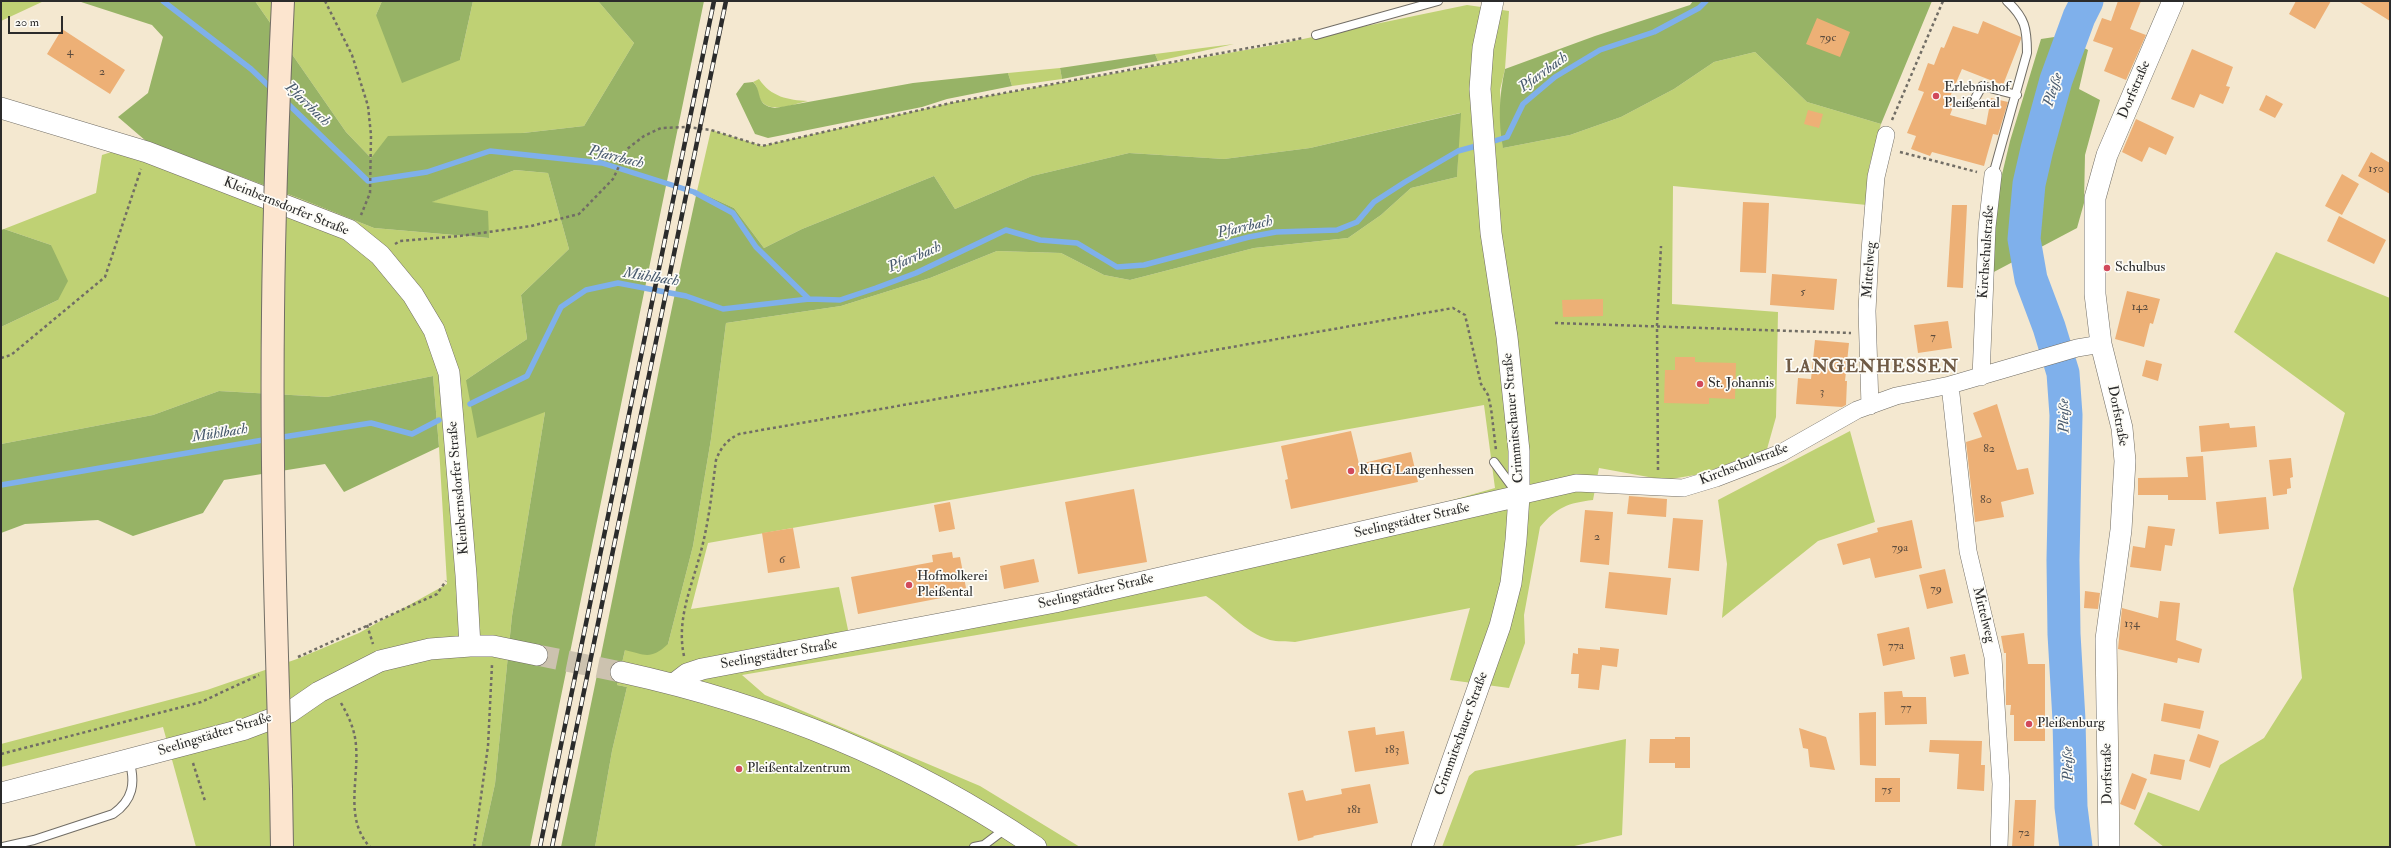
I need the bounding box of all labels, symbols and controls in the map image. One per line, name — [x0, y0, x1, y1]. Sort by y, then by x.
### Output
scale bar — [10, 8, 65, 34]
text: 20 m — [15, 15, 39, 30]
house number: 79c — [1820, 31, 1836, 45]
house number: 4 — [67, 45, 73, 59]
water label: Pfarrbach — [1516, 49, 1572, 97]
street label: Dorfstraße — [2115, 58, 2155, 122]
house number: 2 — [99, 65, 105, 79]
water label: Pleiße — [2040, 71, 2068, 109]
water label: Pfarrbach — [280, 79, 334, 131]
place label: Erlebnishof Pleißental — [1944, 80, 2010, 112]
marker: Erlebnishof Pleißental — [1931, 91, 1941, 101]
water label: Pfarrbach — [586, 142, 646, 174]
house number: 150 — [2368, 162, 2384, 176]
street label: Kleinbernsdorfer Straße — [221, 174, 351, 240]
street label: Kirchschulstraße — [1975, 205, 1999, 299]
water label: Pfarrbach — [1215, 213, 1275, 243]
water label: Pfarrbach — [886, 239, 944, 277]
street label: Mittelweg — [1860, 241, 1880, 299]
place label: Schulbus — [2115, 260, 2165, 276]
marker: Schulbus — [2102, 263, 2112, 273]
water label: Mühlbach — [622, 265, 680, 291]
house number: 5 — [1800, 285, 1806, 299]
house number: 142 — [2132, 300, 2148, 314]
house number: 7 — [1930, 330, 1936, 344]
street label: Crimmitschauer Straße — [1500, 352, 1528, 484]
district label: LANGENHESSEN — [1785, 357, 1959, 379]
place label: St. Johannis — [1708, 376, 1774, 392]
marker: St. Johannis — [1695, 379, 1705, 389]
street label: Dorfstraße — [2103, 384, 2131, 448]
house number: 3 — [1820, 385, 1824, 399]
water label: Pleiße — [2056, 399, 2074, 433]
water label: Mühlbach — [191, 421, 249, 447]
street label: Kleinbernsdorfer Straße — [445, 421, 473, 555]
street label: Kirchschulstraße — [1697, 440, 1791, 490]
house number: 82 — [1983, 442, 1995, 456]
place label: RHG Langenhessen — [1359, 463, 1474, 479]
marker: RHG Langenhessen — [1346, 466, 1356, 476]
house number: 80 — [1980, 493, 1992, 507]
street label: Seelingstädter Straße — [1353, 500, 1471, 542]
house number: 2 — [1594, 530, 1600, 544]
house number: 79a — [1892, 541, 1908, 555]
house number: 6 — [779, 553, 785, 567]
place label: Hofmolkerei Pleißental — [917, 569, 988, 602]
street label: Seelingstädter Straße — [1037, 571, 1155, 613]
marker: Hofmolkerei Pleißental — [904, 580, 914, 590]
house number: 79 — [1930, 582, 1942, 596]
street label: Mittelweg — [1968, 585, 1998, 645]
house number: 134 — [2124, 617, 2140, 631]
street label: Seelingstädter Straße — [719, 636, 839, 674]
house number: 77a — [1888, 639, 1904, 653]
street label: Crimmitschauer Straße — [1432, 670, 1492, 798]
house number: 77 — [1900, 701, 1912, 715]
street label: Seelingstädter Straße — [156, 710, 274, 760]
place label: Pleißenburg — [2037, 716, 2105, 732]
marker: Pleißenburg — [2024, 719, 2034, 729]
house number: 183 — [1385, 743, 1399, 757]
street label: Dorfstraße — [2099, 743, 2117, 805]
water label: Pleiße — [2059, 746, 2079, 782]
place label: Pleißentalzentrum — [747, 761, 850, 777]
marker: Pleißentalzentrum — [734, 764, 744, 774]
house number: 75 — [1882, 783, 1892, 797]
house number: 181 — [1347, 803, 1361, 817]
house number: 72 — [2018, 826, 2030, 840]

